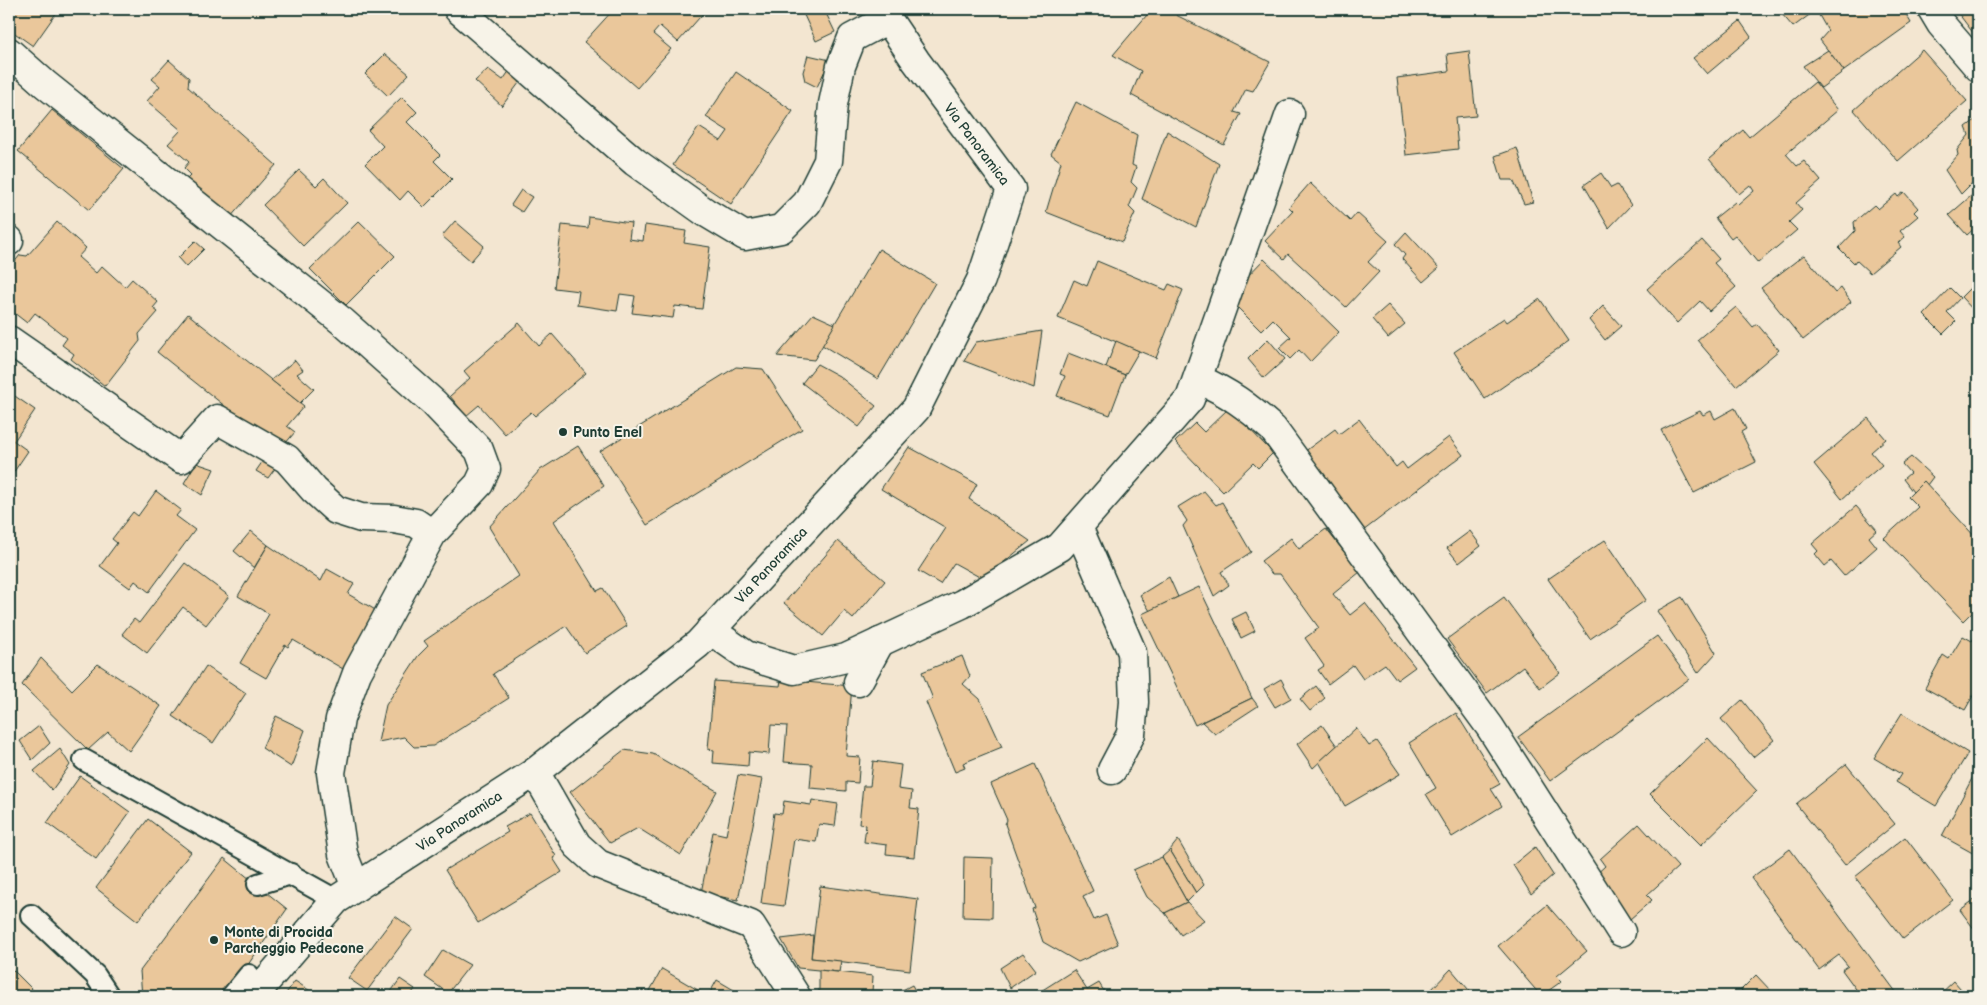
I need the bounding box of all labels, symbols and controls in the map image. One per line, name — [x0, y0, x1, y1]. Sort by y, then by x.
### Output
street label: Via Panoramica — [940, 100, 1013, 189]
place label: Punto Enel — [573, 424, 642, 441]
marker: Punto Enel — [557, 426, 569, 438]
street label: Via Panoramica — [732, 523, 811, 607]
street label: Via Panoramica — [413, 787, 505, 855]
place label: Monte di Procida Parcheggio Pedecone — [224, 924, 364, 957]
marker: Monte di Procida Parcheggio Pedecone — [208, 934, 220, 946]

